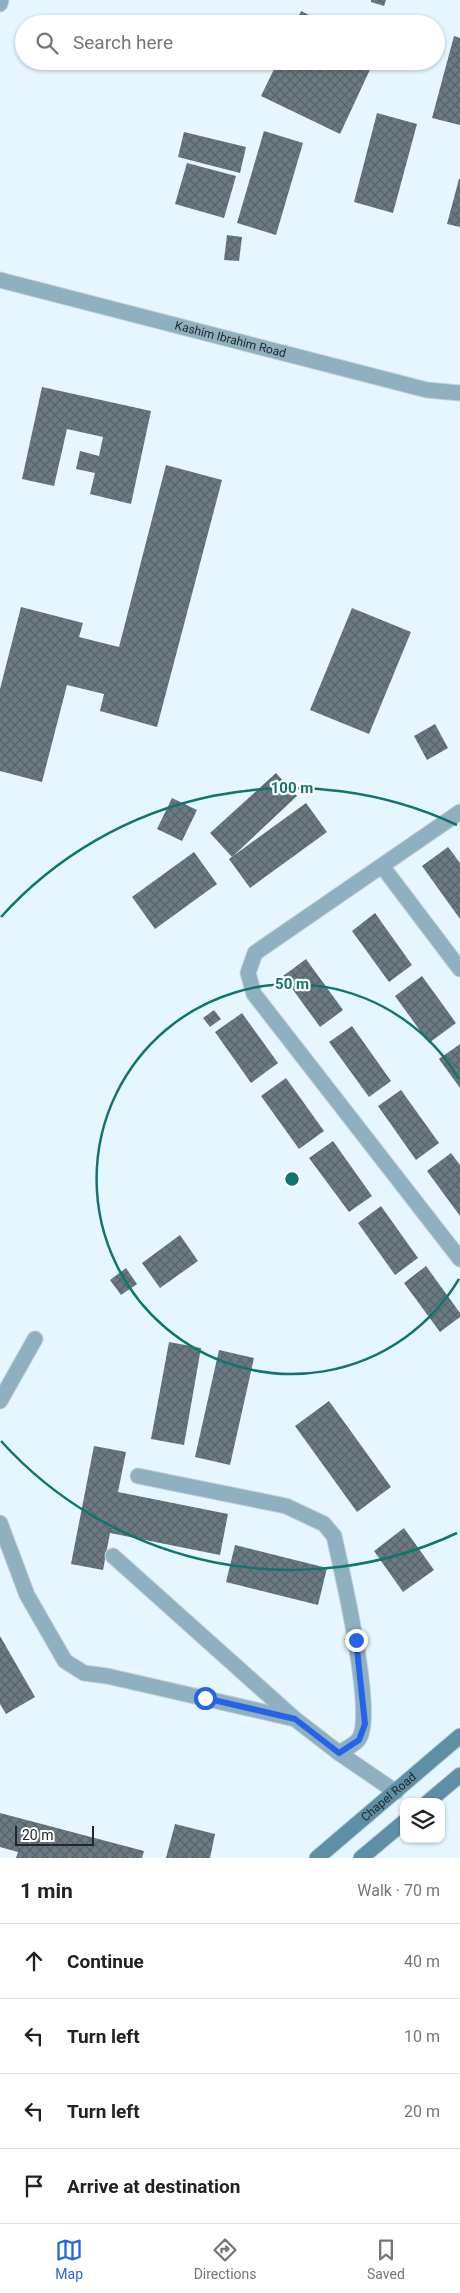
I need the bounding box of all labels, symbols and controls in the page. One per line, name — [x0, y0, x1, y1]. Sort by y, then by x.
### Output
search box — [15, 15, 445, 70]
icon: search — [33, 29, 61, 57]
text: Search here — [73, 31, 173, 54]
street label: Kashim Ibrahim Road — [173, 318, 288, 360]
text: 100 m — [271, 779, 313, 797]
text: 50 m — [275, 975, 309, 993]
centre of rings — [283, 1170, 301, 1188]
route end — [345, 1629, 368, 1652]
route start — [194, 1687, 217, 1710]
street label: Chapel Road — [358, 1770, 419, 1824]
map controls — [400, 1798, 445, 1843]
button: layers — [400, 1798, 445, 1843]
scale bar — [15, 1823, 94, 1846]
text: 20 m — [22, 1827, 54, 1843]
text: 1 min — [20, 1879, 73, 1903]
text: Walk · 70 m — [357, 1881, 440, 1900]
icon: ahead — [20, 1947, 48, 1975]
text: Continue — [67, 1950, 144, 1973]
text: 40 m — [404, 1952, 440, 1971]
icon: left — [20, 2022, 48, 2050]
text: Turn left — [67, 2025, 140, 2048]
text: 10 m — [404, 2027, 440, 2046]
icon: left — [20, 2097, 48, 2125]
text: Turn left — [67, 2100, 140, 2123]
text: 20 m — [404, 2102, 440, 2121]
icon: arrive — [20, 2172, 48, 2200]
text: Arrive at destination — [67, 2175, 240, 2198]
tab: Map — [55, 2236, 83, 2282]
tab: Directions — [194, 2236, 257, 2282]
tab: Saved — [367, 2236, 405, 2282]

